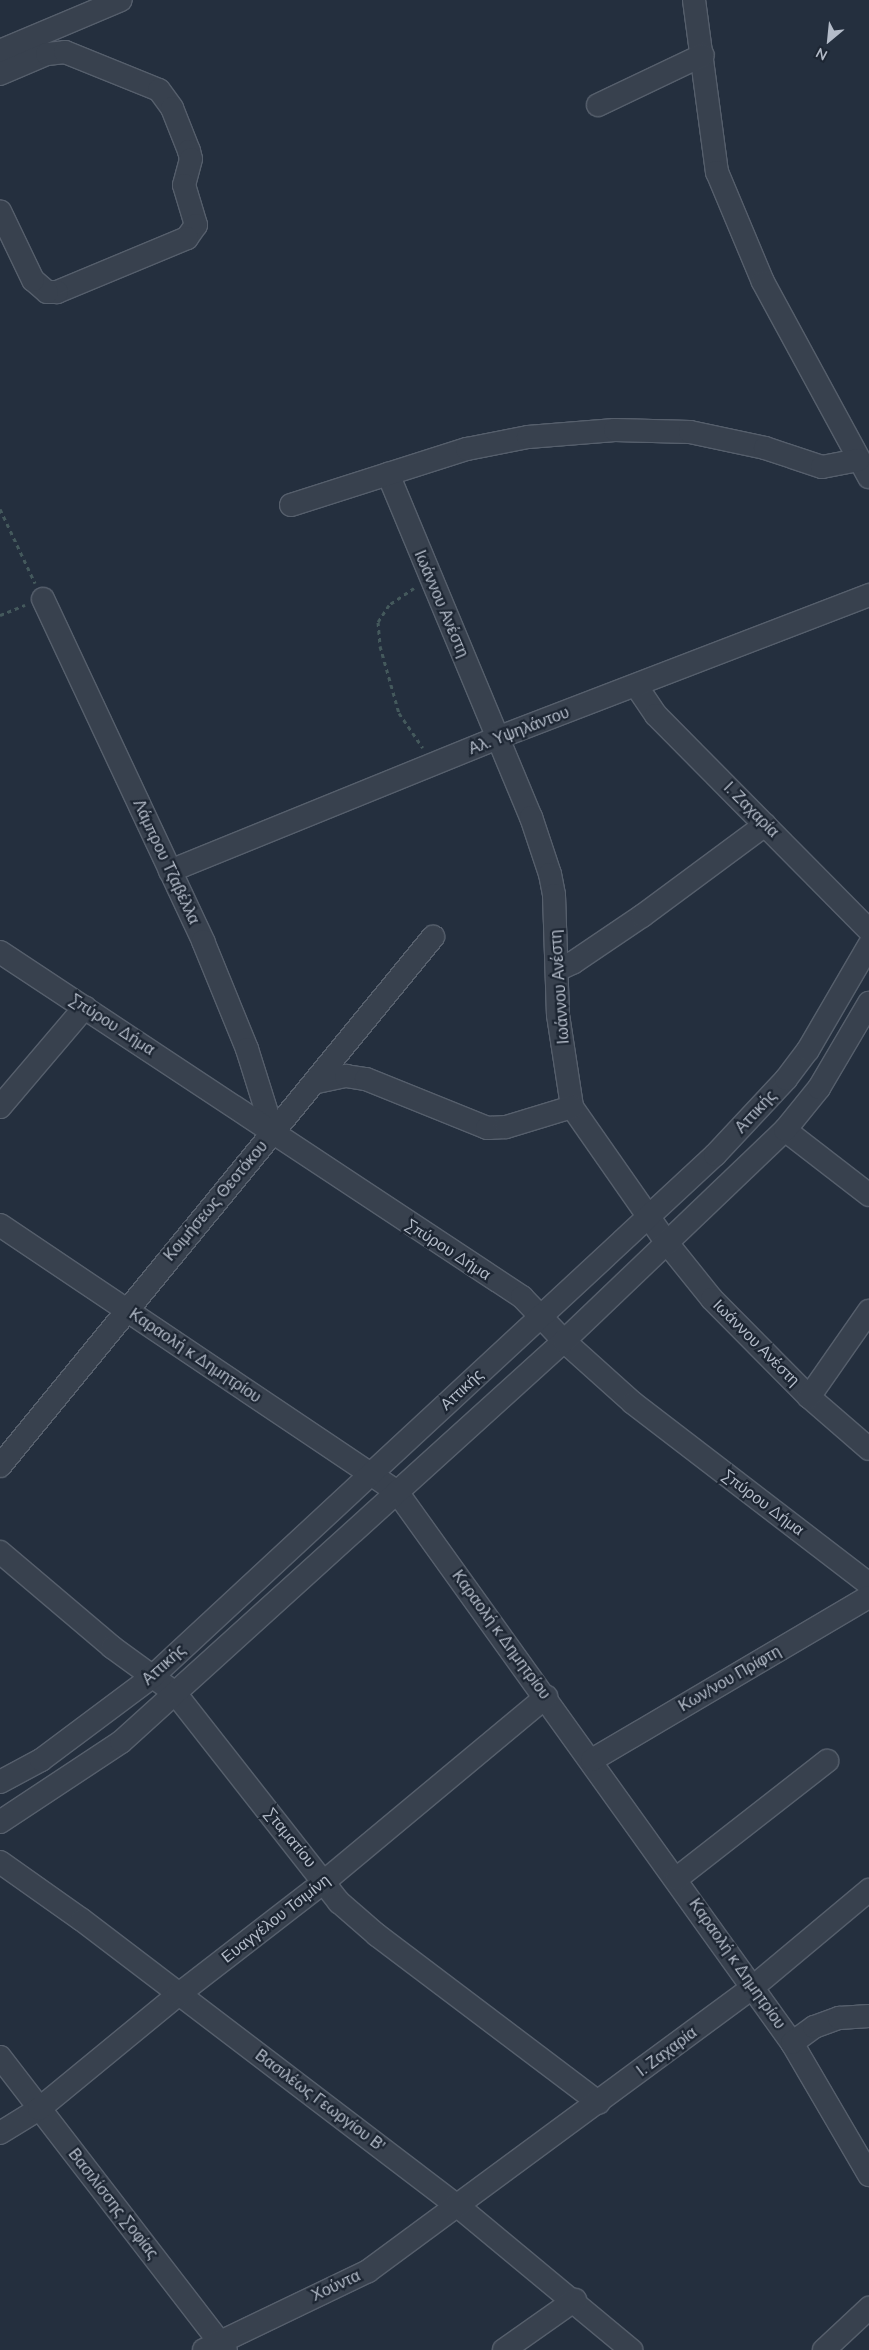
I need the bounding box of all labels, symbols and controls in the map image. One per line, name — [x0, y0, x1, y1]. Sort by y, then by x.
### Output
north arrow — [804, 15, 854, 65]
text: N — [813, 43, 831, 65]
street label: Ιωάννου Ανέστη — [410, 548, 472, 660]
street label: Αλ. Υψηλάντου — [466, 703, 572, 759]
street label: Ι. Ζαχαρία — [719, 778, 783, 842]
street label: Λάμπρου Τζαβέλλα — [129, 797, 203, 927]
street label: Ιωάννου Ανέστη — [546, 929, 574, 1045]
street label: Σπύρου Δήμα — [66, 990, 158, 1060]
street label: Αττικής — [731, 1087, 781, 1137]
street label: Κοιμήσεως Θεοτόκου — [160, 1137, 272, 1265]
street label: Σπύρου Δήμα — [402, 1215, 494, 1285]
street label: Ιωάννου Ανέστη — [709, 1296, 803, 1390]
street label: Καραολή κ Δημητρίου — [125, 1305, 265, 1407]
street label: Αττικής — [437, 1365, 487, 1415]
street label: Σπύρου Δήμα — [718, 1466, 808, 1540]
street label: Καραολή κ Δημητρίου — [448, 1567, 554, 1703]
street label: Αττικής — [138, 1641, 190, 1689]
street label: Κων/νου Πρίφτη — [675, 1642, 785, 1716]
street label: Σταματίου — [260, 1804, 320, 1872]
street label: Ευαγγέλου Τσιμίνη — [218, 1871, 334, 1967]
street label: Καραολή κ Δημητρίου — [685, 1895, 789, 2033]
street label: Ι. Ζαχαρία — [633, 2023, 701, 2081]
street label: Βασιλέως Γεωργίου Β' — [251, 2046, 389, 2156]
street label: Βασιλίσσης Σοφίας — [64, 2145, 162, 2263]
street label: Χούντα — [309, 2266, 363, 2306]

